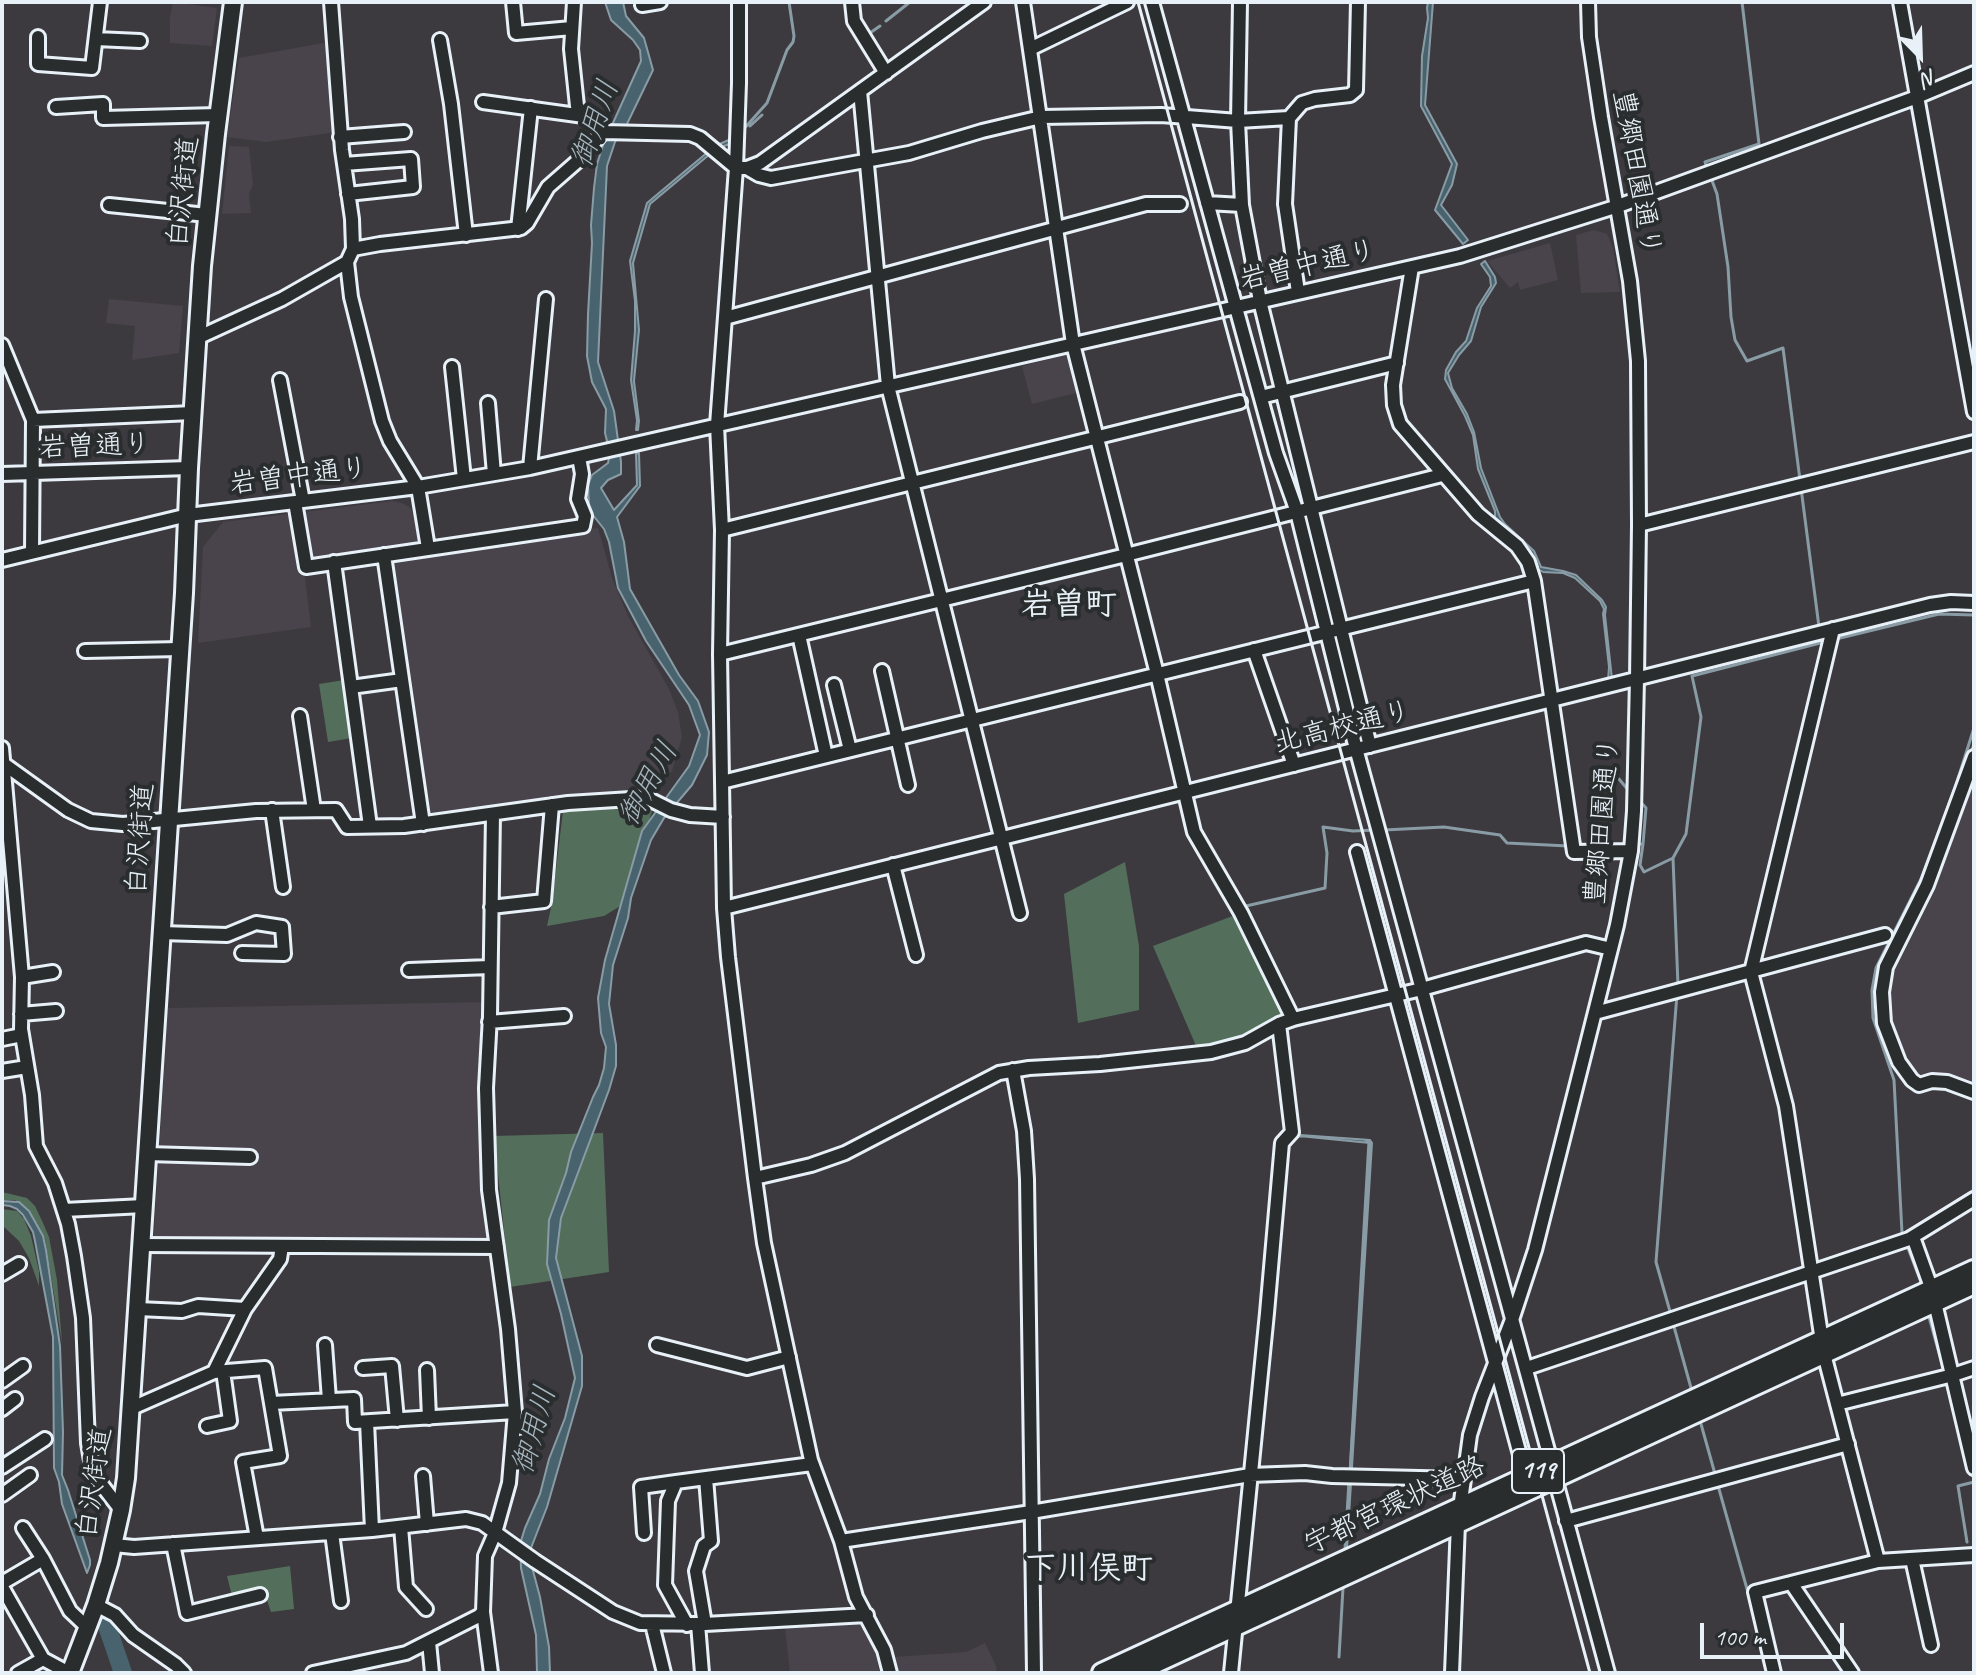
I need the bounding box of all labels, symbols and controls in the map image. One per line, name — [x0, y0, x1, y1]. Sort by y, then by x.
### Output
north arrow — [1880, 16, 1960, 96]
text: N — [1918, 63, 1941, 94]
water label: 御用川 — [564, 76, 628, 172]
street label: 豊郷田園通り — [1605, 87, 1667, 259]
street label: 白沢街道 — [161, 135, 207, 249]
street label: 岩曽中通り — [1236, 234, 1380, 298]
street label: 岩曽通り — [38, 428, 152, 466]
street label: 岩曽中通り — [227, 452, 371, 502]
district label: 岩曽町 — [1021, 587, 1117, 625]
street label: 北高校通り — [1271, 695, 1415, 761]
water label: 御用川 — [611, 736, 687, 832]
street label: 豊郷田園通り — [1579, 736, 1627, 906]
street label: 白沢街道 — [120, 782, 162, 896]
water label: 御用川 — [505, 1382, 565, 1478]
street label: 白沢街道 — [71, 1425, 119, 1541]
street label: 宇都宮環状道路 — [1299, 1449, 1491, 1563]
road number: 119 — [1512, 1449, 1564, 1493]
district label: 下川俣町 — [1025, 1551, 1153, 1589]
scale bar — [1704, 1607, 1848, 1657]
text: 100 m — [1714, 1622, 1766, 1652]

